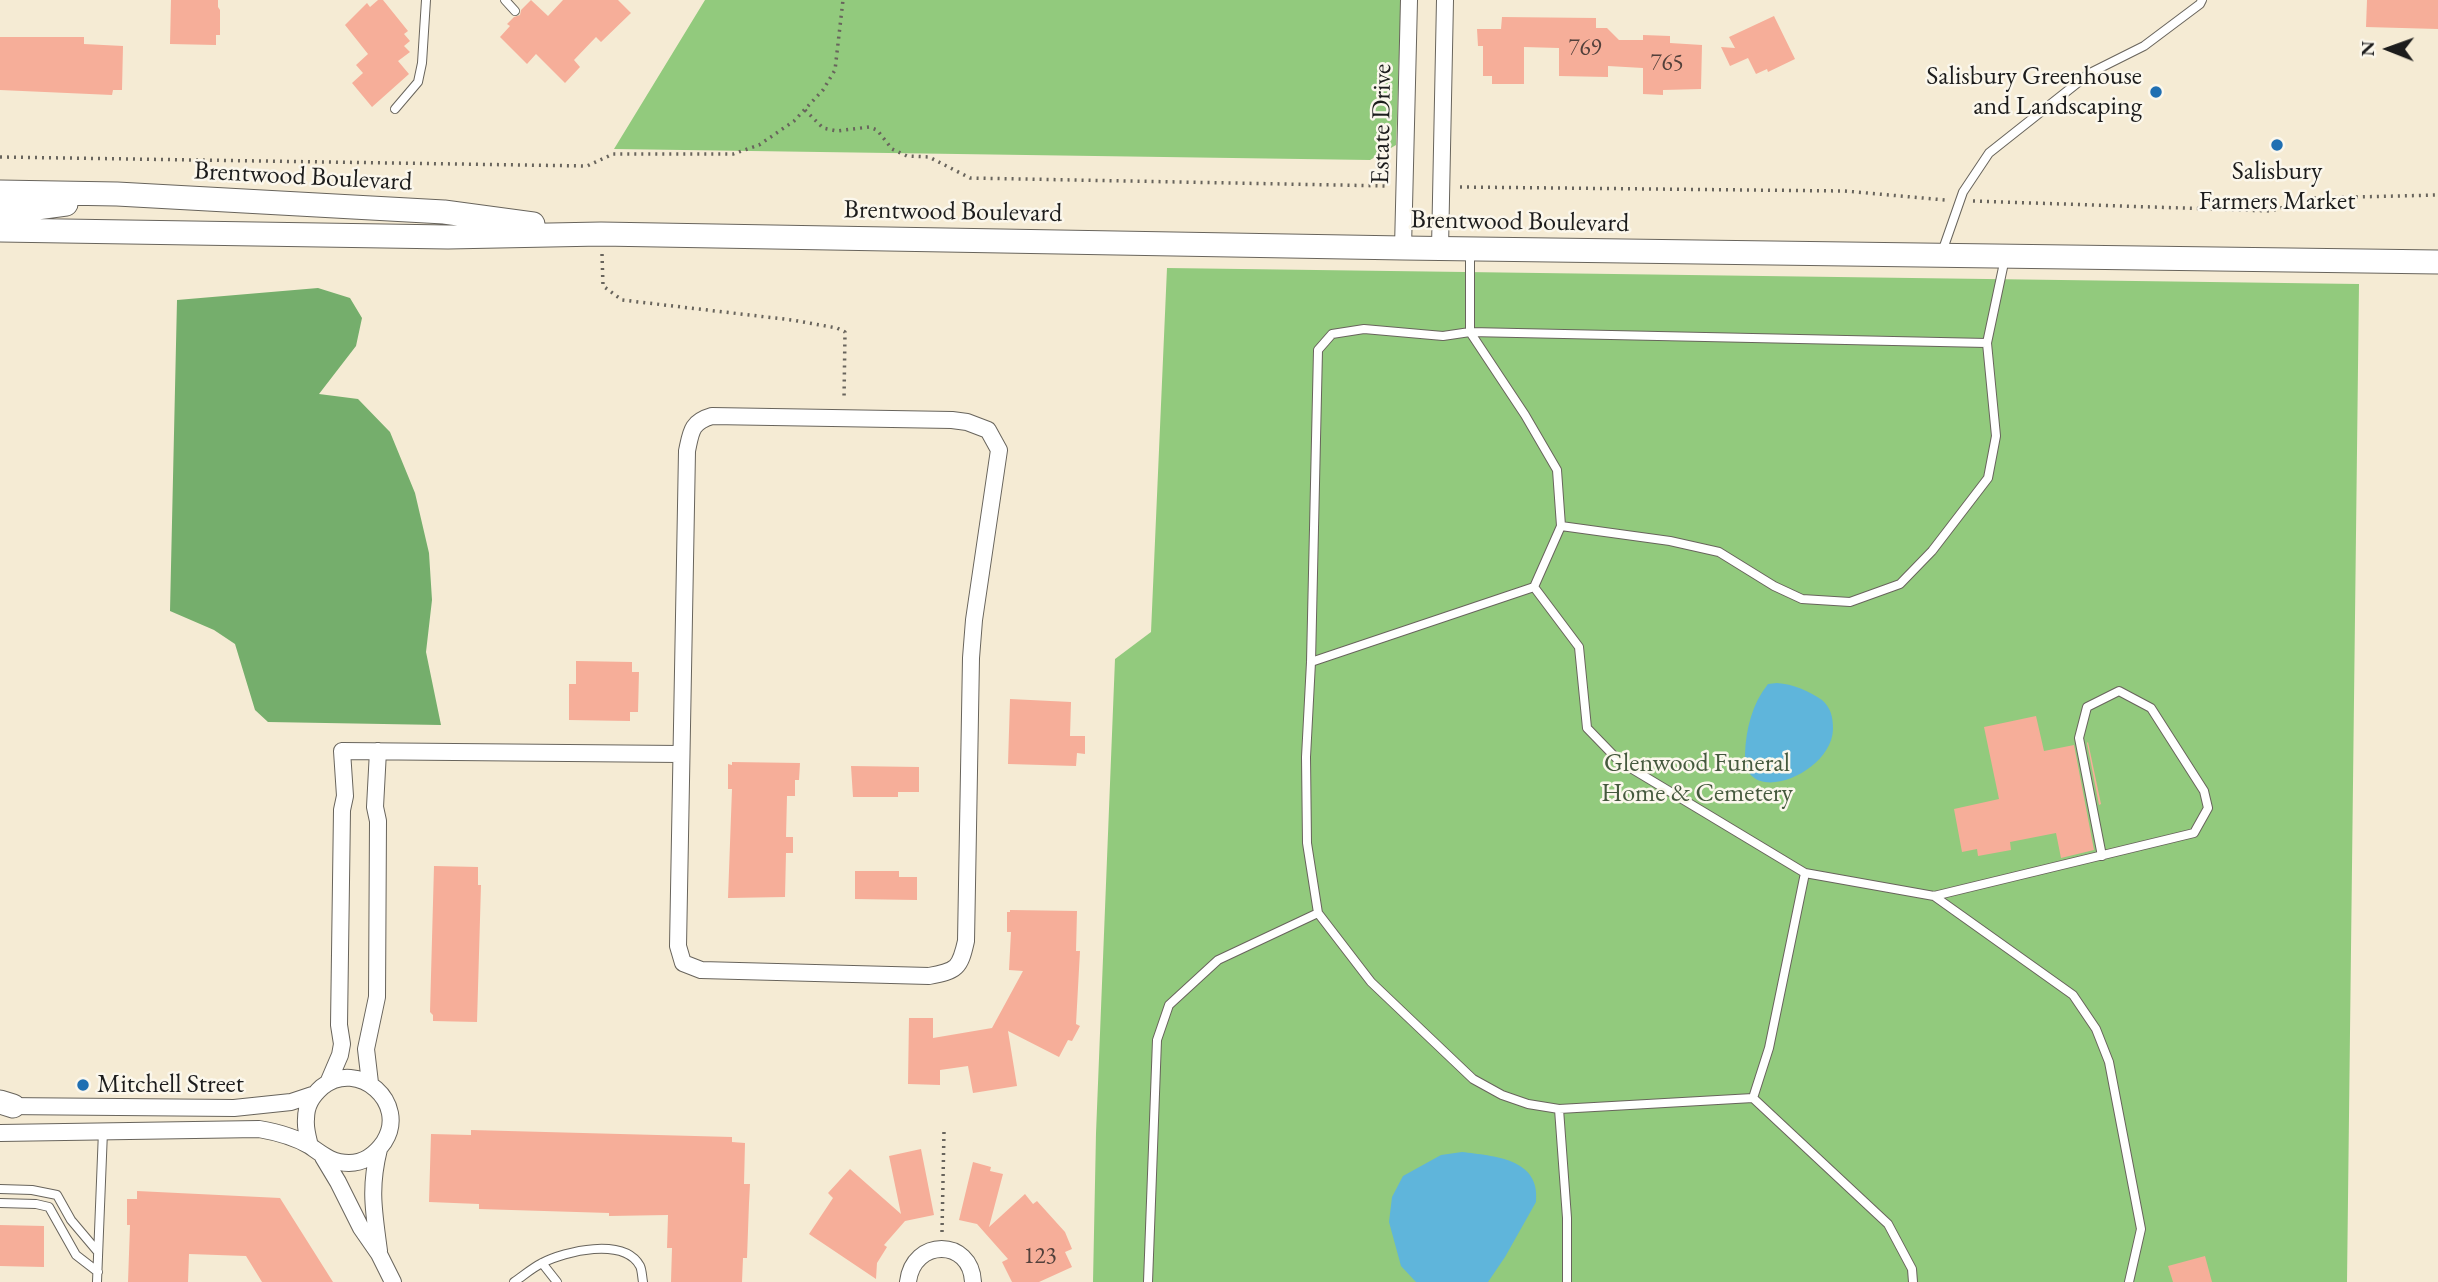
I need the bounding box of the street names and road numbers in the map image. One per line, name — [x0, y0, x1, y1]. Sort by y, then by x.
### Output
street label: Estate Drive — [1365, 63, 1399, 185]
street label: Brentwood Boulevard — [193, 156, 413, 198]
street label: Brentwood Boulevard — [843, 194, 1063, 230]
street label: Brentwood Boulevard — [1410, 204, 1630, 240]

